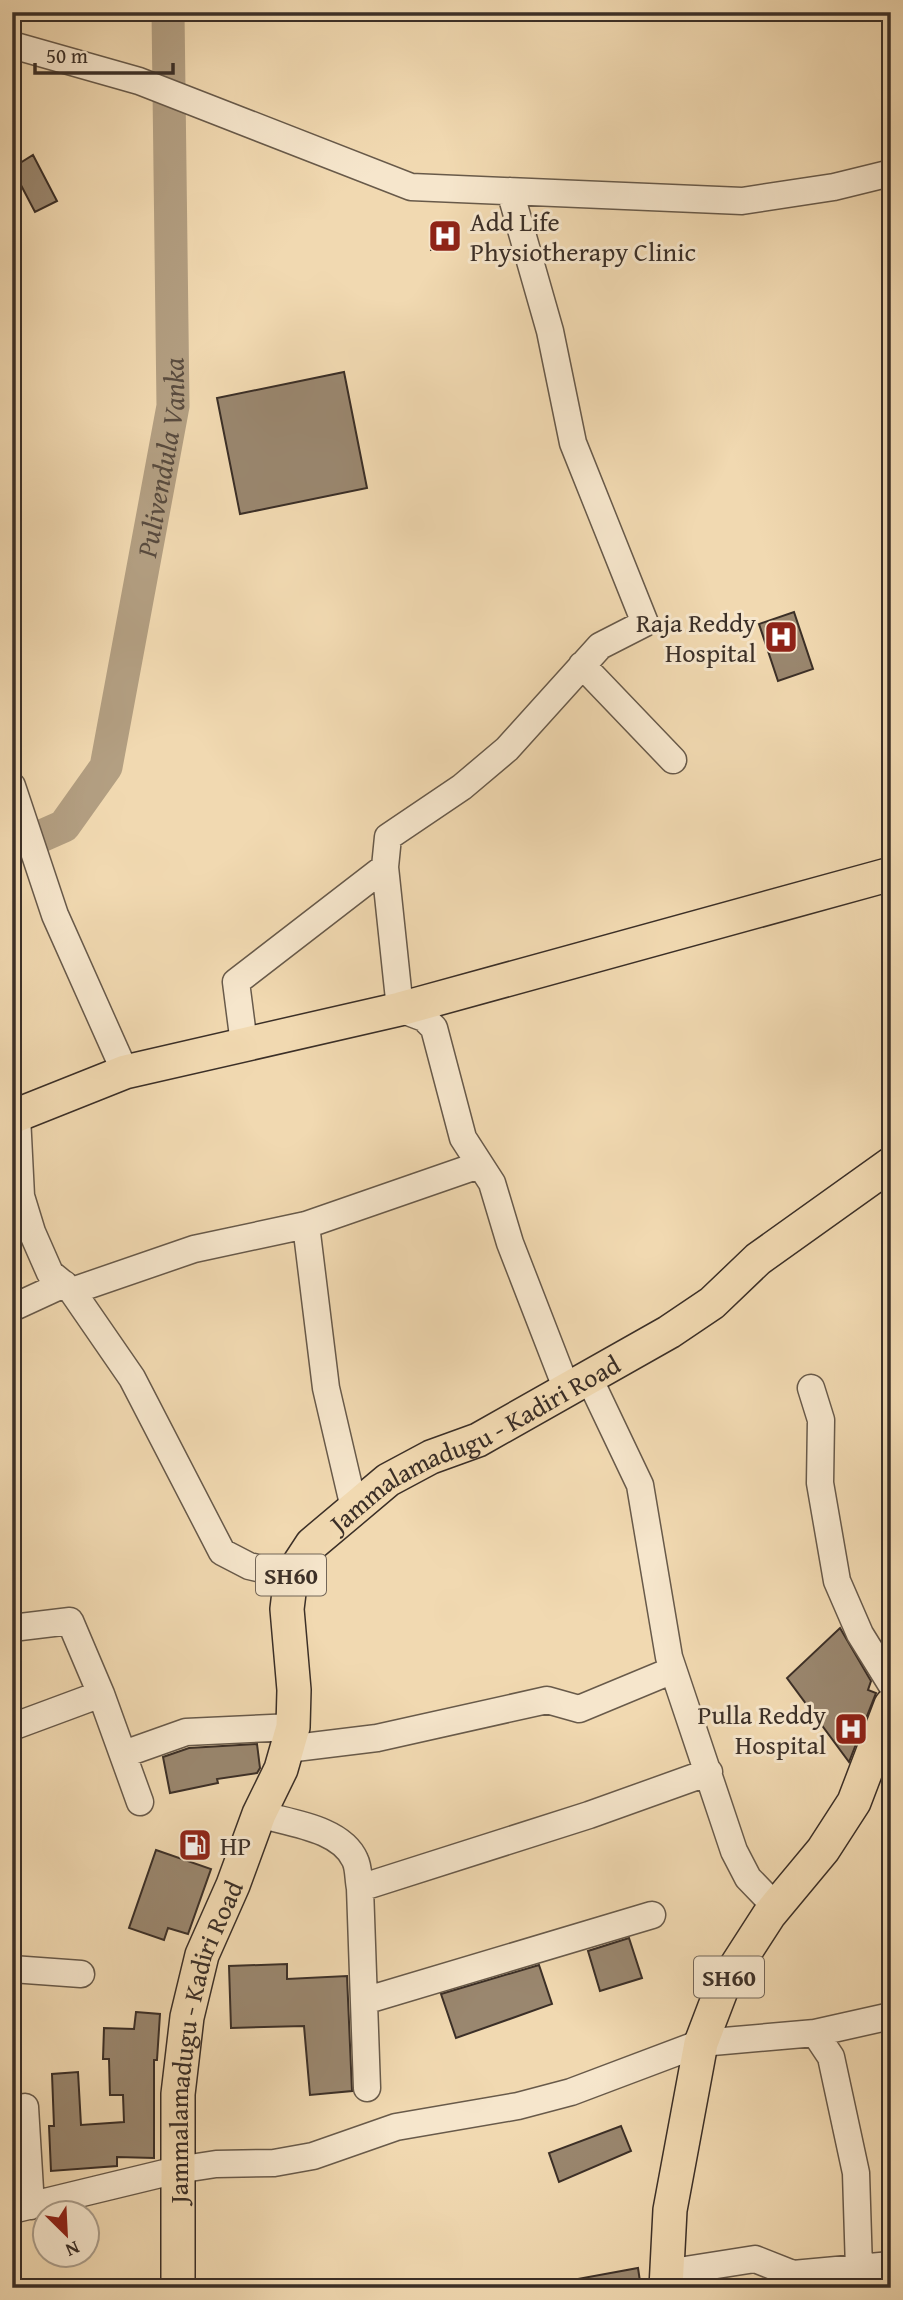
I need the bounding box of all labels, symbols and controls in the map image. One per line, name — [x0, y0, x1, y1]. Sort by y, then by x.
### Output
scale bar — [35, 32, 173, 76]
text: 50 m — [46, 40, 88, 71]
place label: Add Life Physiotherapy Clinic — [470, 202, 696, 271]
hospital icon: Add Life Physiotherapy Clinic — [426, 217, 464, 255]
water label: Pulivendula Vanka — [125, 357, 194, 561]
place label: Raja Reddy Hospital — [636, 603, 756, 672]
hospital icon: Raja Reddy Hospital — [762, 618, 800, 656]
street label: Jammalamadugu - Kadiri Road — [318, 1344, 627, 1543]
road number: SH60 — [256, 1554, 326, 1596]
place label: Pulla Reddy Hospital — [697, 1695, 826, 1764]
hospital icon: Pulla Reddy Hospital — [832, 1710, 870, 1748]
fuel station icon: HP — [176, 1826, 214, 1864]
place label: HP — [220, 1826, 251, 1865]
street label: Jammalamadugu - Kadiri Road — [159, 1874, 252, 2206]
road number: SH60 — [694, 1956, 764, 1998]
north arrow — [32, 2198, 102, 2268]
text: N — [61, 2234, 84, 2265]

